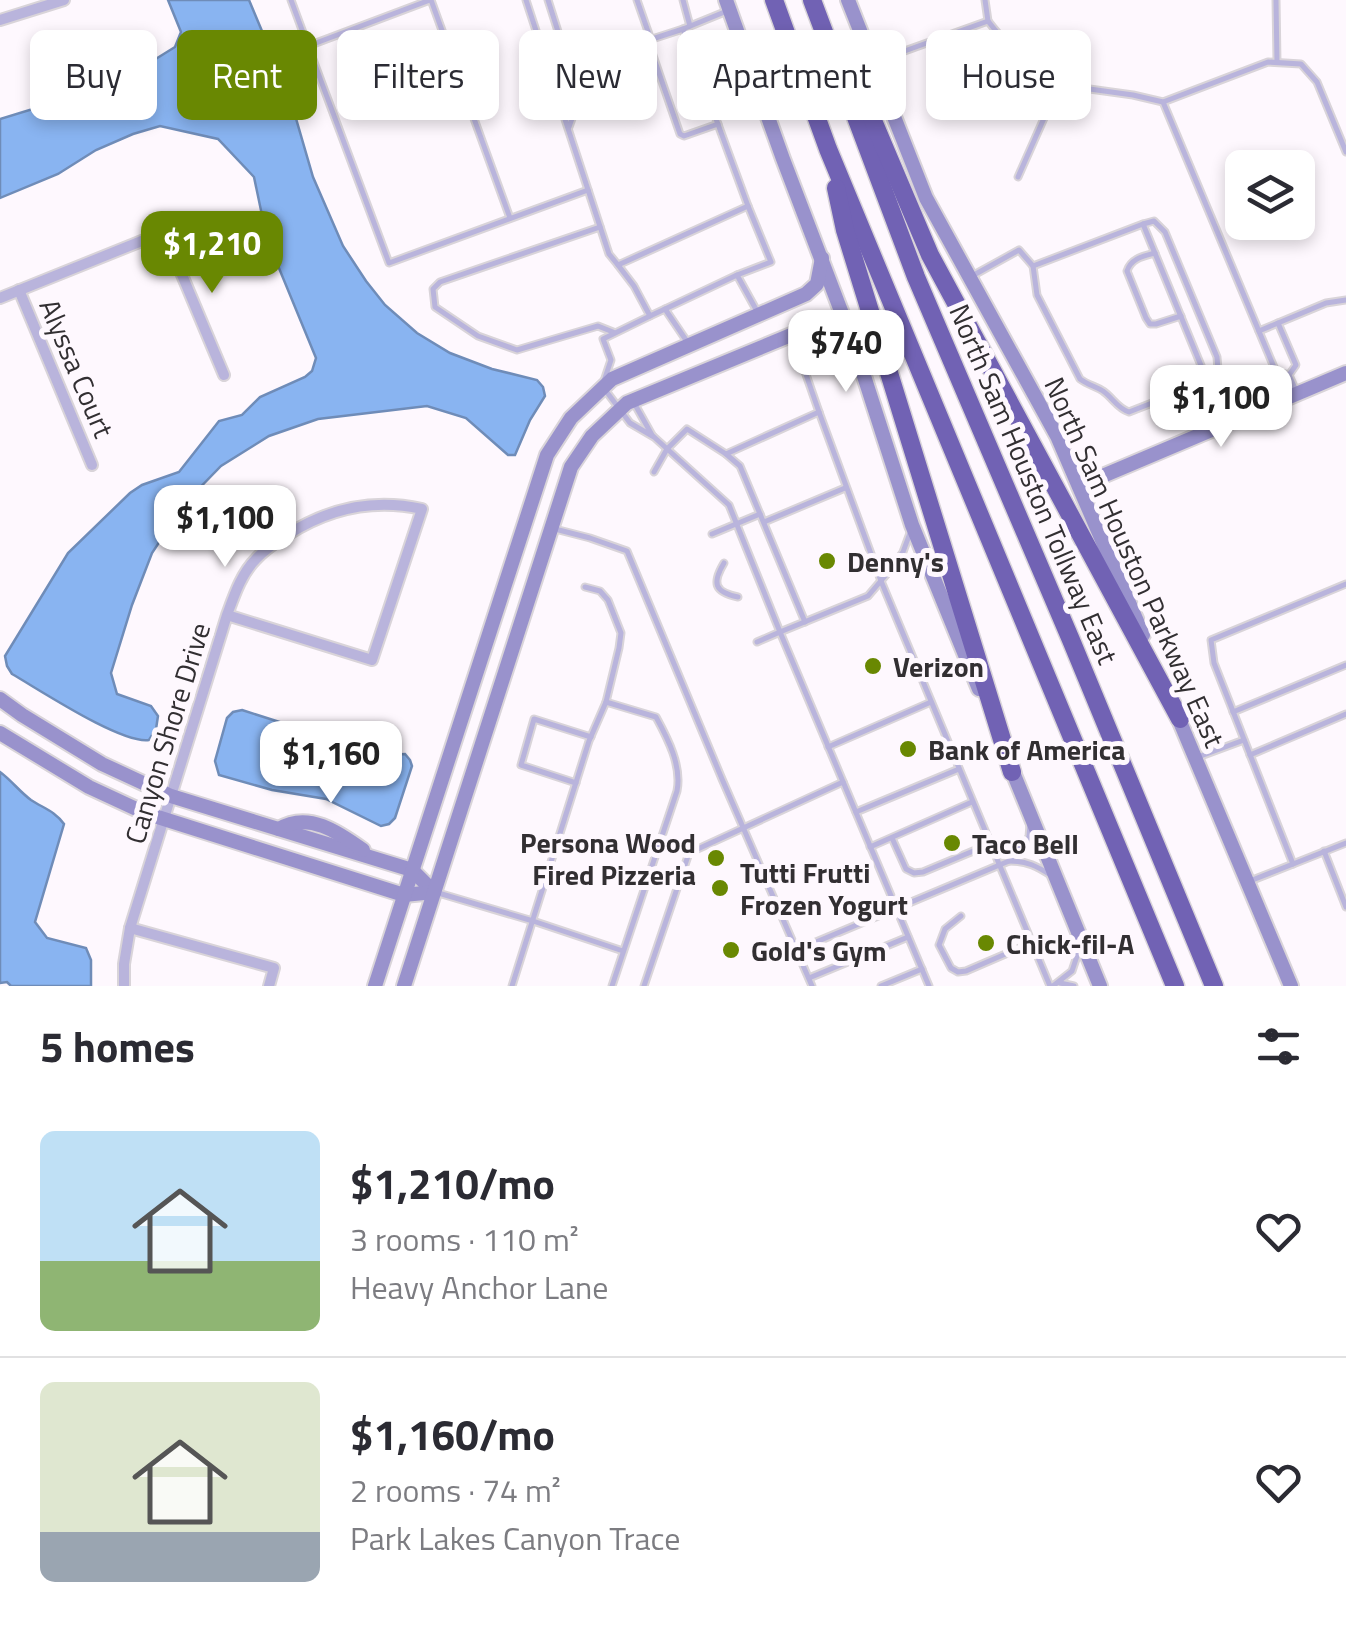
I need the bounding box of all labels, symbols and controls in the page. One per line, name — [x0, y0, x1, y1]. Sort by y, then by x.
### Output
chip: Buy — [30, 30, 157, 120]
chip: Rent — [177, 30, 317, 120]
chip: Filters — [337, 30, 499, 120]
chip: New — [519, 30, 657, 120]
chip: Apartment — [677, 30, 906, 120]
chip: House — [926, 30, 1091, 120]
map controls — [1225, 150, 1315, 240]
button: layers — [1225, 150, 1315, 240]
pin: $1,210 — [131, 211, 293, 296]
text: $1,210 — [163, 219, 261, 267]
street label: Alyssa Court — [29, 292, 126, 444]
street label: North Sam Houston Tollway East — [939, 297, 1130, 671]
pin: $740 — [787, 310, 905, 395]
text: $740 — [810, 318, 882, 366]
pin: $1,100 — [1140, 365, 1302, 450]
street label: North Sam Houston Parkway East — [1034, 370, 1236, 754]
text: $1,100 — [1172, 373, 1270, 421]
pin: $1,100 — [144, 485, 306, 570]
text: $1,100 — [176, 493, 274, 541]
place label: Denny's — [847, 540, 944, 583]
marker: Denny's — [816, 550, 838, 572]
street label: Canyon Shore Drive — [113, 617, 221, 849]
place label: Verizon — [893, 645, 984, 688]
marker: Verizon — [862, 655, 884, 677]
pin: $1,160 — [250, 721, 412, 806]
place label: Bank of America — [928, 728, 1126, 771]
text: $1,160 — [282, 729, 380, 777]
marker: Bank of America — [897, 738, 919, 760]
place label: Persona Wood Fired Pizzeria — [520, 821, 696, 896]
place label: Taco Bell — [972, 822, 1079, 865]
marker: Taco Bell — [941, 832, 963, 854]
marker: Persona Wood Fired Pizzeria — [705, 847, 727, 869]
place label: Tutti Frutti Frozen Yogurt — [740, 851, 908, 926]
marker: Tutti Frutti Frozen Yogurt — [709, 877, 731, 899]
place label: Chick-fil-A — [1006, 922, 1134, 965]
place label: Gold's Gym — [751, 929, 886, 972]
marker: Chick-fil-A — [975, 932, 997, 954]
marker: Gold's Gym — [720, 939, 742, 961]
text: 5 homes — [40, 1014, 195, 1078]
icon: filters — [1251, 1019, 1306, 1074]
text: $1,210/mo — [350, 1151, 555, 1215]
icon: home — [120, 1171, 240, 1291]
icon: heart — [1251, 1204, 1306, 1259]
text: 3 rooms · 110 m² — [350, 1215, 579, 1263]
text: Heavy Anchor Lane — [350, 1263, 608, 1311]
text: $1,160/mo — [350, 1402, 555, 1466]
icon: home — [120, 1422, 240, 1542]
icon: heart — [1251, 1455, 1306, 1510]
text: 2 rooms · 74 m² — [350, 1466, 561, 1514]
text: Park Lakes Canyon Trace — [350, 1514, 680, 1562]

